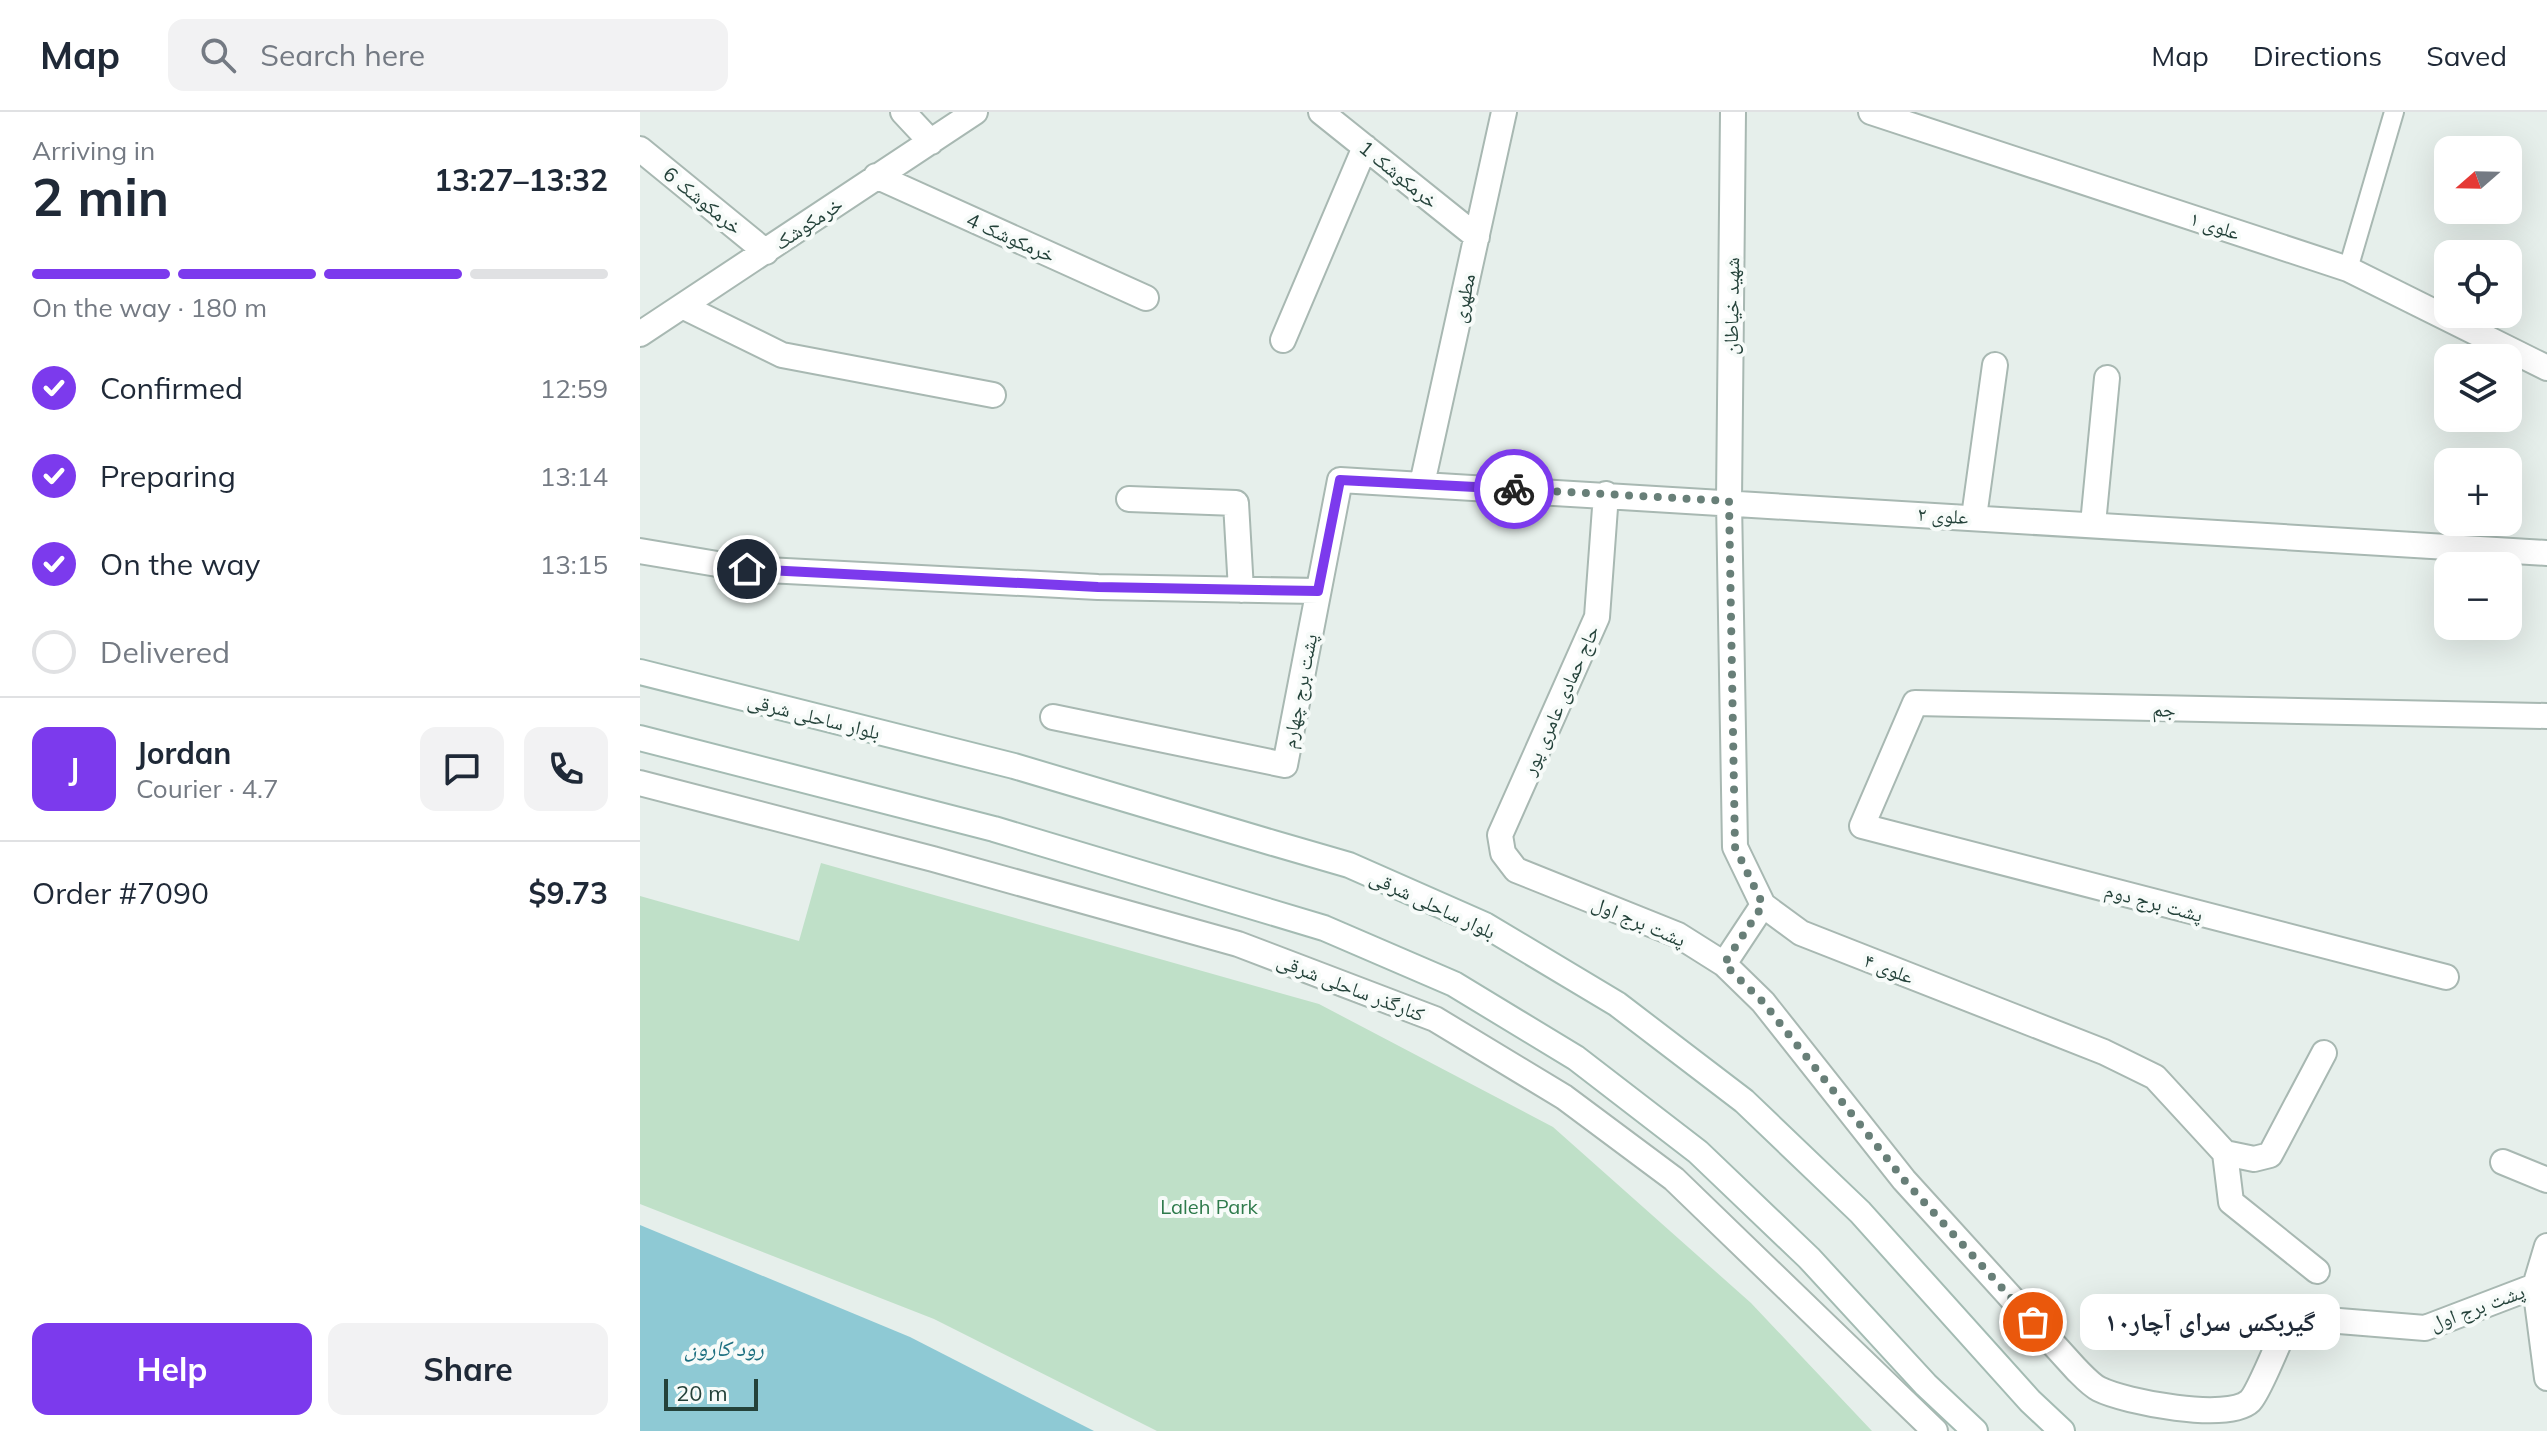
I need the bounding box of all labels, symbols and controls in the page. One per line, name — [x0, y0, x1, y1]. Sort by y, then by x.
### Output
search box — [168, 19, 728, 91]
text: Map — [40, 31, 120, 79]
icon: search — [196, 33, 240, 77]
text: Search here — [260, 36, 425, 74]
text: Map — [2151, 38, 2209, 73]
text: Directions — [2253, 38, 2382, 73]
text: Saved — [2426, 38, 2507, 73]
text: Arriving in — [32, 134, 155, 167]
street label: خرمکوشک 1 — [1354, 135, 1444, 214]
north arrow — [2434, 136, 2522, 224]
map controls — [2434, 136, 2522, 640]
text: 13:27–13:32 — [434, 161, 608, 199]
street label: خرمکوشک 6 — [658, 161, 748, 240]
text: 2 min — [32, 164, 169, 229]
street label: خرمکوشک — [769, 191, 847, 255]
street label: علوی ۱ — [2187, 205, 2243, 245]
street label: خرمکوشک 4 — [963, 206, 1059, 268]
button: locate — [2434, 240, 2522, 328]
street label: شهید خیاطان — [1718, 257, 1744, 355]
street label: مطهری — [1446, 271, 1480, 325]
text: On the way · 180 m — [32, 291, 267, 324]
button: layers — [2434, 344, 2522, 432]
icon: check — [32, 366, 76, 410]
text: Confirmed — [100, 369, 243, 407]
text: 12:59 — [540, 372, 608, 405]
button: + — [2434, 448, 2522, 536]
courier — [1474, 449, 1554, 529]
icon: check — [32, 454, 76, 498]
text: Preparing — [100, 457, 236, 495]
text: 13:14 — [540, 460, 608, 493]
icon: bike — [1492, 467, 1536, 511]
street label: علوی ۲ — [1917, 501, 1969, 529]
pin — [713, 535, 781, 603]
icon: check — [32, 542, 76, 586]
text: On the way — [100, 545, 260, 583]
icon: home — [725, 547, 769, 591]
text: 13:15 — [540, 548, 608, 581]
button: − — [2434, 552, 2522, 640]
street label: حاج حمادی عامری پور — [1515, 621, 1605, 780]
street label: پشت برج چهارم — [1276, 632, 1324, 751]
text: Delivered — [100, 633, 230, 671]
street label: بلوار ساحلی شرقی — [745, 687, 883, 745]
street label: جم — [2152, 696, 2176, 724]
button: chat — [420, 727, 504, 811]
button: phone — [524, 727, 608, 811]
text: Jordan — [136, 734, 231, 772]
text: J — [69, 750, 79, 788]
text: Courier · 4.7 — [136, 772, 279, 805]
street label: بلوار ساحلی شرقی — [1366, 864, 1500, 944]
text: Order #7090 — [32, 874, 209, 912]
text: $9.73 — [529, 874, 608, 912]
street label: پشت برج دوم — [2102, 877, 2206, 929]
street label: پشت برج اول — [1588, 890, 1690, 953]
street label: کنارگذر ساحلی شرقی — [1274, 947, 1428, 1027]
street label: علوی ۴ — [1861, 947, 1917, 989]
park label: Laleh Park — [1160, 1194, 1258, 1219]
street label: پشت برج اول — [2426, 1278, 2528, 1337]
pin — [1999, 1288, 2067, 1356]
callout: گیربکس سرای آچار۱۰ — [2081, 1294, 2341, 1350]
icon: bag — [2011, 1300, 2055, 1344]
text: گیربکس سرای آچار۱۰ — [2104, 1305, 2316, 1338]
button: Help — [32, 1323, 312, 1415]
button: Share — [328, 1323, 608, 1415]
water label: رود کارون — [684, 1334, 764, 1362]
scale bar — [664, 1375, 758, 1411]
text: 20 m — [676, 1379, 727, 1407]

